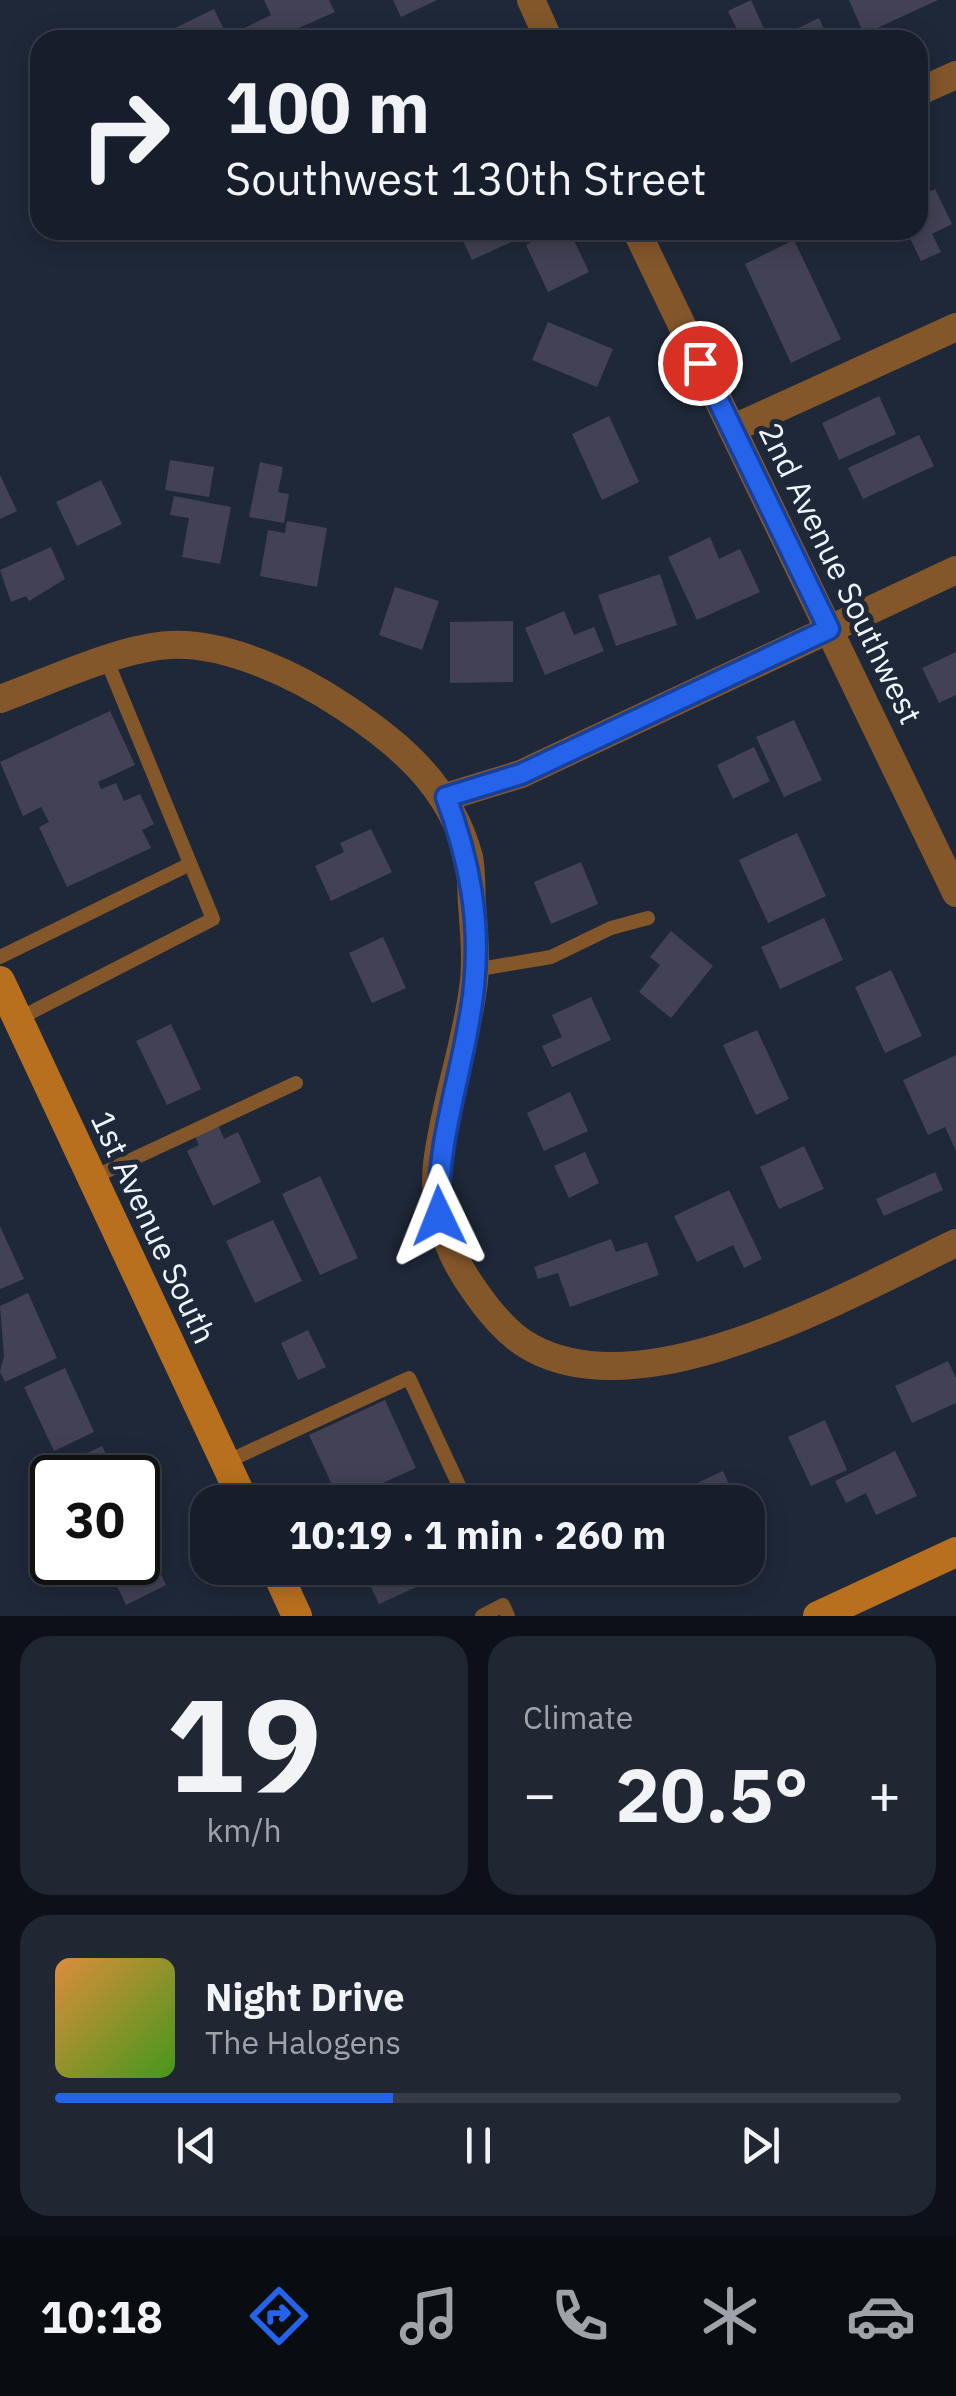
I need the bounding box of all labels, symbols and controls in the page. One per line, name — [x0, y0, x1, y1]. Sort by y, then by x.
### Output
text: 100 m — [225, 61, 430, 152]
icon: right — [60, 70, 190, 200]
text: Southwest 130th Street — [225, 149, 707, 207]
pin — [658, 321, 743, 406]
icon: arrive — [673, 336, 728, 391]
street label: 2nd Avenue Southwest — [750, 415, 932, 731]
street label: 1st Avenue South — [82, 1104, 226, 1350]
position arrow — [387, 1164, 491, 1268]
speed limit sign: 30 — [30, 1455, 160, 1585]
text: 10:19 · 1 min · 260 m — [289, 1510, 666, 1559]
text: 19 — [166, 1659, 322, 1828]
text: Climate — [523, 1696, 633, 1738]
text: 20.5° — [615, 1745, 809, 1843]
text: − — [523, 1758, 556, 1829]
text: + — [868, 1758, 901, 1829]
text: km/h — [206, 1809, 282, 1851]
text: Night Drive — [205, 1972, 405, 2021]
text: The Halogens — [205, 2021, 401, 2063]
icon: previous — [169, 2118, 224, 2173]
icon: pause — [451, 2118, 506, 2173]
icon: next — [733, 2118, 788, 2173]
icon: directions — [244, 2281, 314, 2351]
icon: music — [394, 2281, 464, 2351]
icon: phone — [545, 2281, 615, 2351]
icon: climate — [695, 2281, 765, 2351]
icon: car — [846, 2281, 916, 2351]
text: 10:18 — [40, 2287, 163, 2345]

